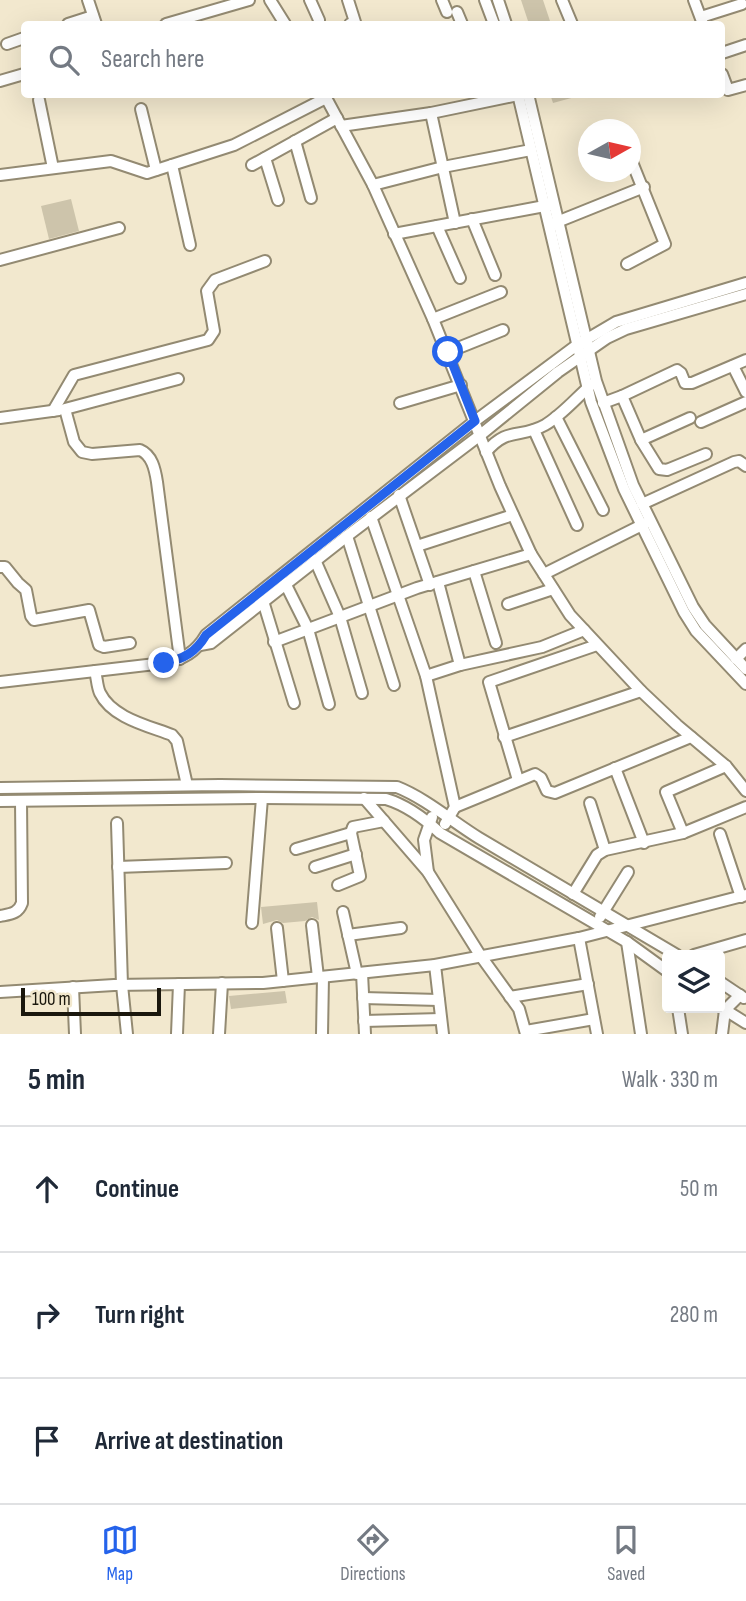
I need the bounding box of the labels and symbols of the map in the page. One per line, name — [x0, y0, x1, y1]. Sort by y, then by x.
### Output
north arrow — [578, 119, 641, 182]
route start — [432, 336, 463, 367]
route end — [148, 647, 179, 678]
scale bar — [21, 985, 161, 1017]

